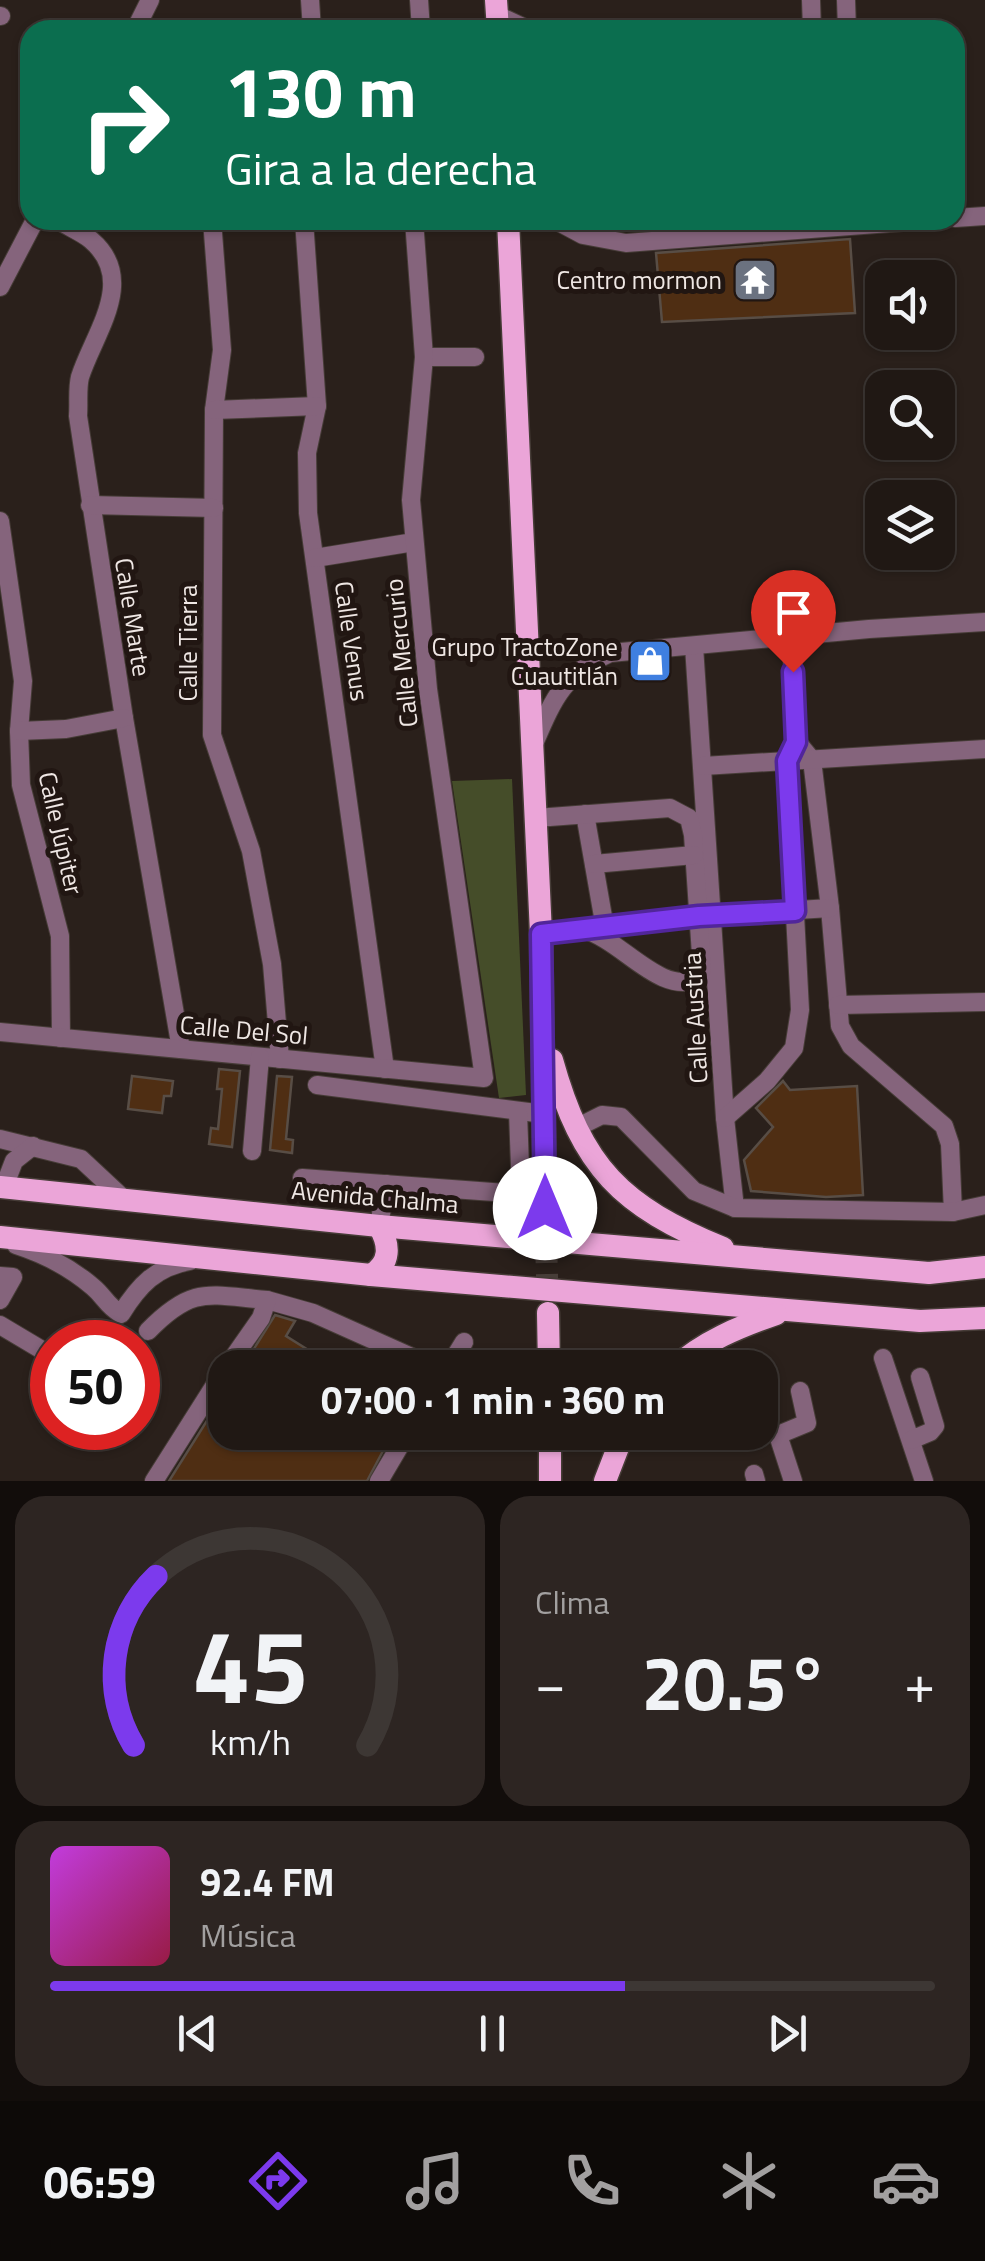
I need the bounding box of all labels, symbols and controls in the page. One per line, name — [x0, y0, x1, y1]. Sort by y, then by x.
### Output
text: 130 m — [225, 38, 417, 144]
icon: right — [60, 60, 190, 190]
text: Gira a la derecha — [225, 134, 537, 202]
temple icon: Centro mormon — [732, 257, 778, 303]
map controls — [865, 260, 955, 570]
button: sound — [865, 260, 955, 350]
place label: Centro mormon — [557, 261, 722, 299]
button: search — [865, 370, 955, 460]
button: layers — [865, 480, 955, 570]
street label: Calle Marte — [105, 555, 161, 679]
pin — [751, 570, 836, 673]
street label: Calle Mercurio — [374, 577, 428, 729]
street label: Calle Venus — [325, 579, 379, 703]
street label: Calle Tierra — [169, 584, 207, 701]
icon: arrive — [766, 585, 821, 640]
place label: Grupo TractoZone Cuautitlán — [432, 628, 618, 695]
shop icon: Grupo TractoZone Cuautitlán — [627, 638, 673, 684]
street label: Calle Júpiter — [28, 768, 94, 899]
street label: Calle Austria — [673, 951, 717, 1084]
street label: Calle Del Sol — [178, 1005, 310, 1055]
position arrow — [493, 1156, 597, 1260]
street label: Avenida Chalma — [290, 1171, 461, 1223]
speed limit sign: 50 — [30, 1320, 160, 1450]
text: 07:00 · 1 min · 360 m — [321, 1371, 665, 1429]
text: Clima — [535, 1578, 610, 1626]
text: 45 — [192, 1585, 308, 1743]
text: 20.5° — [641, 1625, 829, 1739]
text: − — [535, 1641, 566, 1724]
text: + — [904, 1641, 935, 1724]
text: km/h — [210, 1714, 290, 1769]
text: 92.4 FM — [200, 1853, 335, 1911]
text: Música — [200, 1911, 296, 1959]
icon: previous — [170, 2006, 225, 2061]
icon: pause — [465, 2006, 520, 2061]
icon: next — [760, 2006, 815, 2061]
icon: directions — [243, 2146, 313, 2216]
icon: music — [400, 2146, 470, 2216]
icon: phone — [557, 2146, 627, 2216]
icon: climate — [714, 2146, 784, 2216]
icon: car — [871, 2146, 941, 2216]
text: 06:59 — [44, 2147, 156, 2215]

